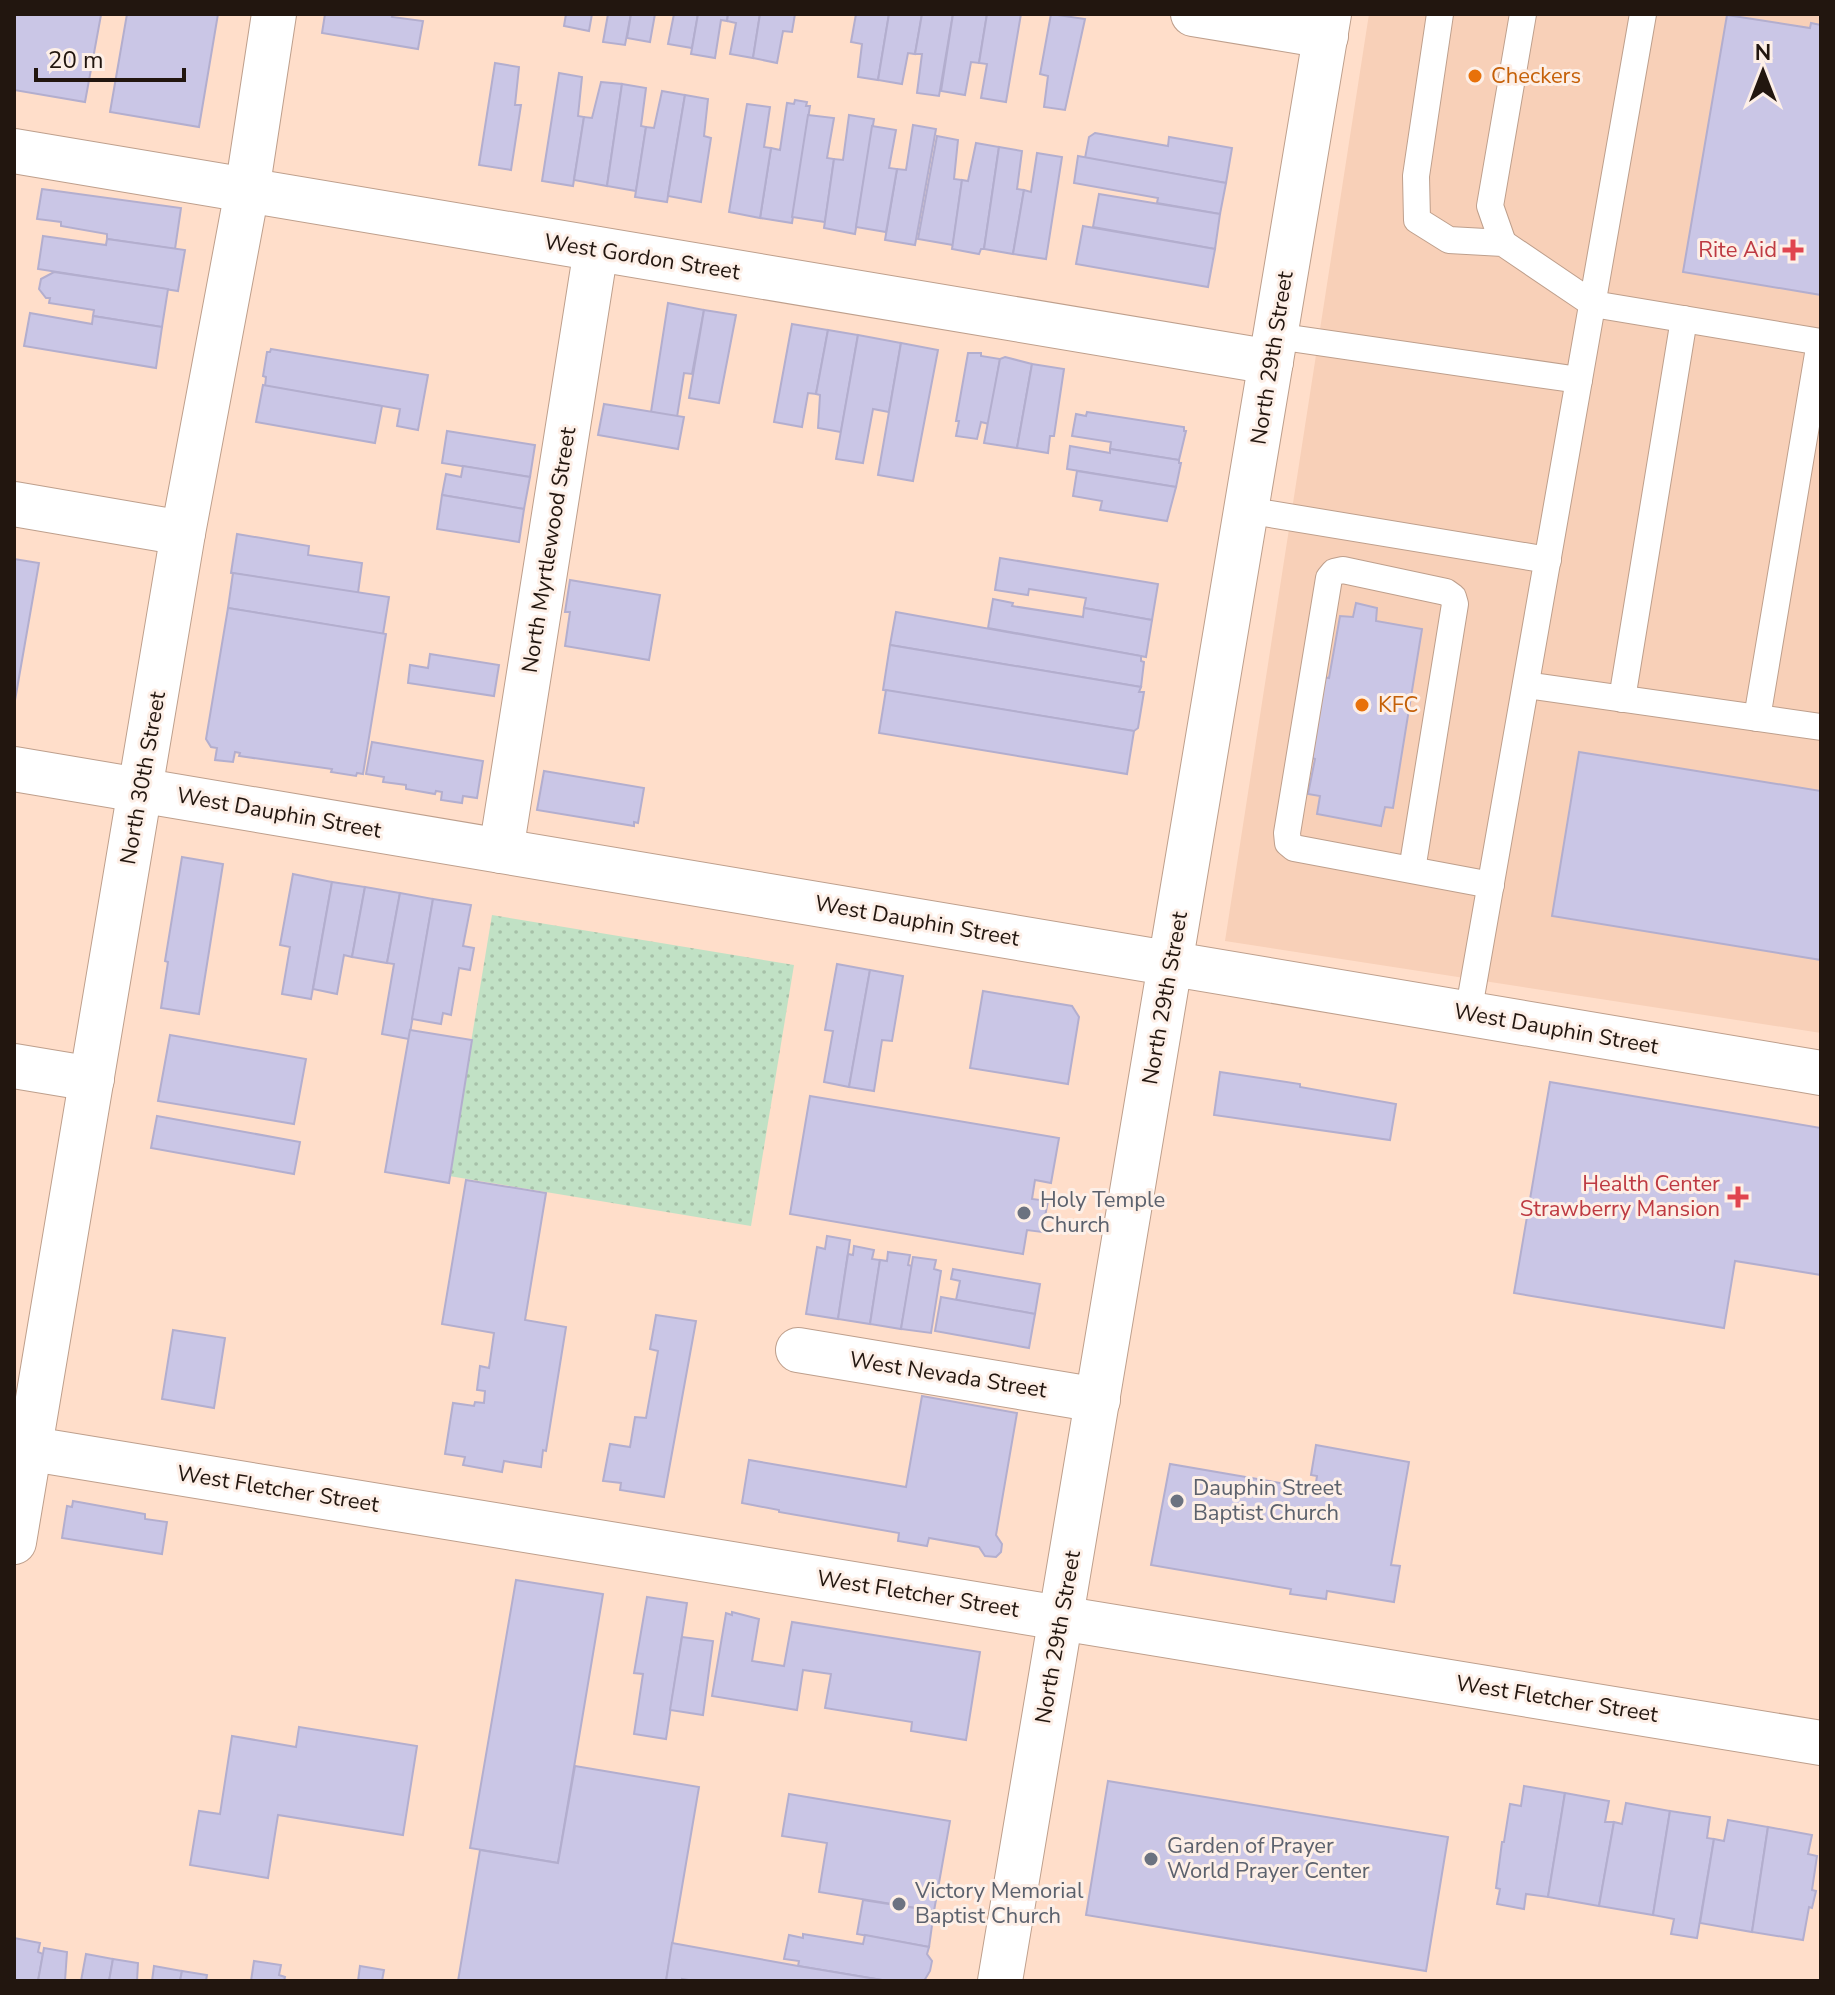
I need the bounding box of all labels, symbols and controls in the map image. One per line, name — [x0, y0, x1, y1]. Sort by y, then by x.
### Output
scale bar — [36, 32, 184, 82]
north arrow — [1723, 32, 1803, 112]
text: N — [1755, 38, 1771, 68]
text: 20 m — [48, 44, 104, 76]
place label: Checkers — [1491, 61, 1581, 91]
marker: Checkers — [1466, 67, 1484, 85]
street label: West Gordon Street — [542, 227, 742, 287]
place label: Rite Aid — [1698, 235, 1777, 265]
marker: Rite Aid — [1784, 241, 1802, 259]
street label: North 29th Street — [1243, 269, 1301, 447]
street label: North Myrtlewood Street — [515, 425, 583, 675]
street label: North 30th Street — [113, 689, 173, 867]
place label: KFC — [1378, 690, 1418, 720]
marker: KFC — [1353, 696, 1371, 714]
street label: West Dauphin Street — [174, 780, 384, 846]
street label: West Dauphin Street — [812, 888, 1022, 954]
street label: North 29th Street — [1135, 909, 1195, 1087]
street label: West Dauphin Street — [1451, 996, 1661, 1062]
place label: Health Center Strawberry Mansion — [1520, 1169, 1720, 1224]
place label: Holy Temple Church — [1040, 1185, 1165, 1240]
marker: Health Center Strawberry Mansion — [1727, 1186, 1749, 1208]
marker: Holy Temple Church — [1015, 1204, 1033, 1222]
street label: West Nevada Street — [847, 1345, 1049, 1405]
street label: West Fletcher Street — [175, 1458, 381, 1520]
place label: Dauphin Street Baptist Church — [1193, 1473, 1342, 1528]
marker: Dauphin Street Baptist Church — [1168, 1492, 1186, 1510]
street label: North 29th Street — [1028, 1548, 1088, 1726]
street label: West Fletcher Street — [815, 1563, 1021, 1625]
street label: West Fletcher Street — [1454, 1668, 1660, 1730]
place label: Garden of Prayer World Prayer Center — [1167, 1831, 1370, 1886]
marker: Garden of Prayer World Prayer Center — [1142, 1850, 1160, 1868]
place label: Victory Memorial Baptist Church — [914, 1876, 1084, 1931]
marker: Victory Memorial Baptist Church — [890, 1895, 908, 1913]

